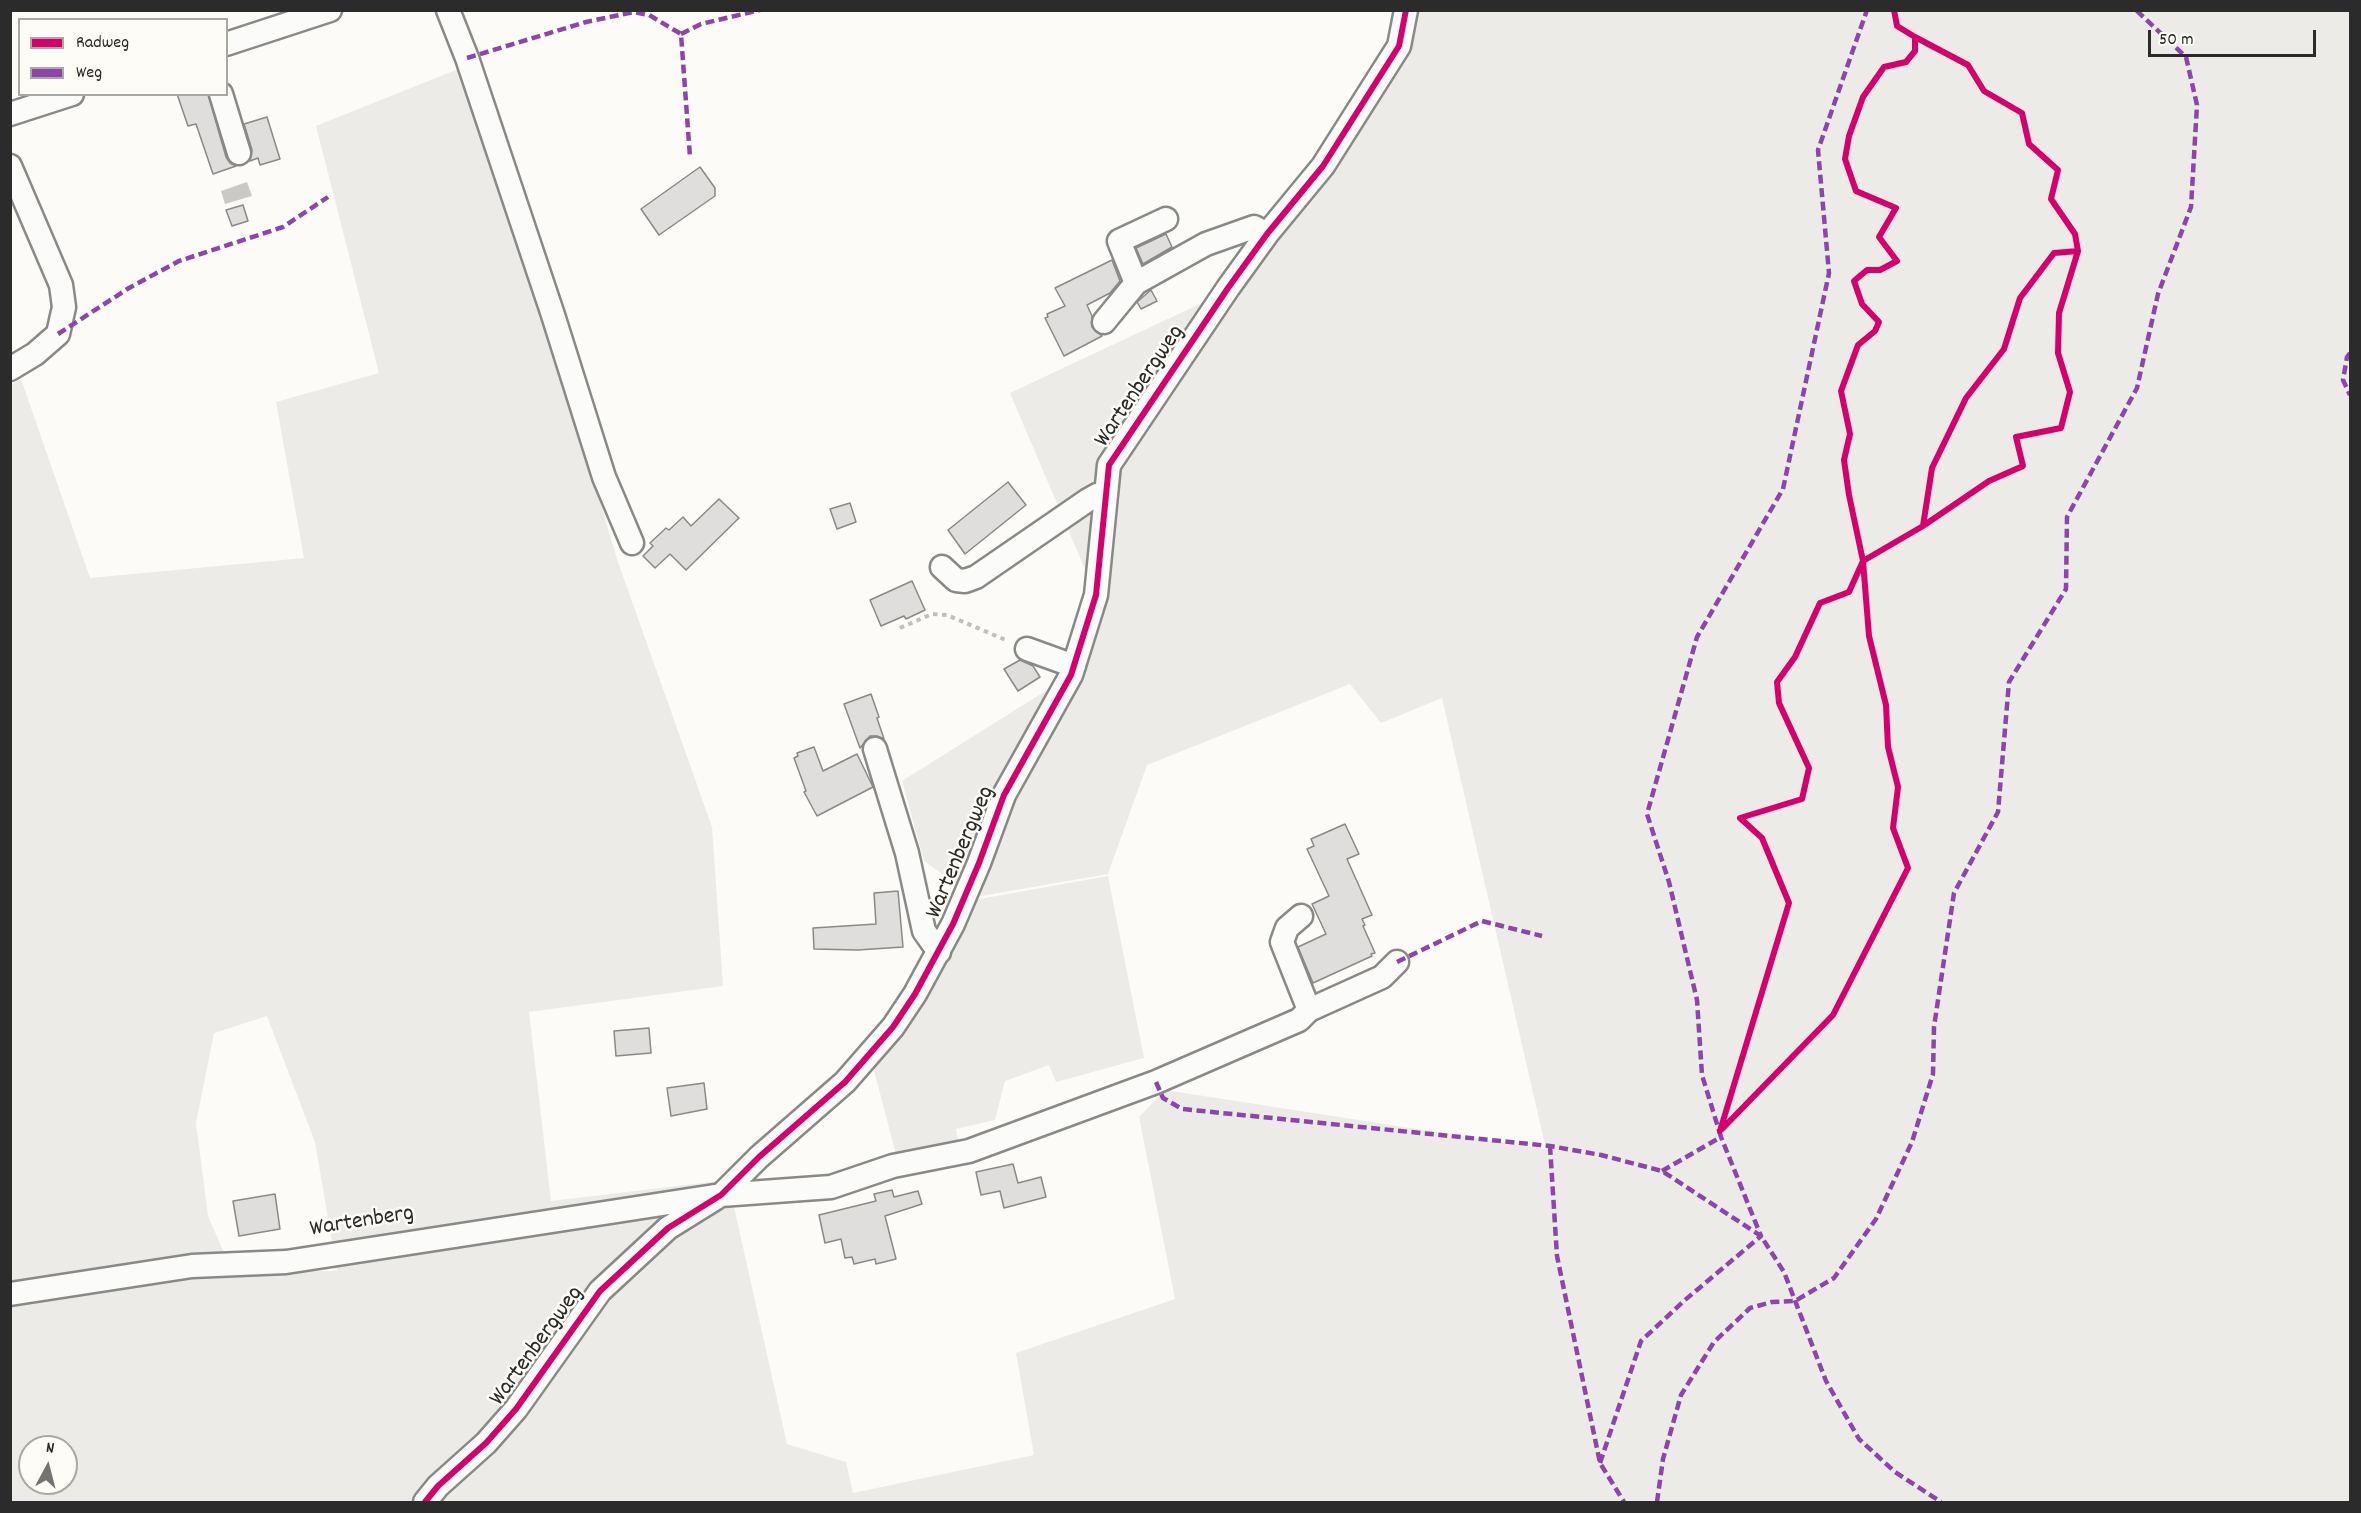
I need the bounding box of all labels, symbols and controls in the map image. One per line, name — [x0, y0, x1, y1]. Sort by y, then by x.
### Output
legend — [18, 18, 228, 96]
scale bar — [2151, 18, 2319, 56]
text: 50 m — [2159, 28, 2194, 53]
text: Radweg — [76, 31, 129, 56]
text: Weg — [76, 61, 102, 86]
street label: Wartenbergweg — [1090, 320, 1192, 454]
street label: Wartenbergweg — [921, 782, 1003, 924]
street label: Wartenberg — [308, 1201, 416, 1245]
street label: Wartenbergweg — [485, 1281, 591, 1413]
north arrow — [18, 1435, 78, 1495]
text: N — [45, 1437, 55, 1461]

